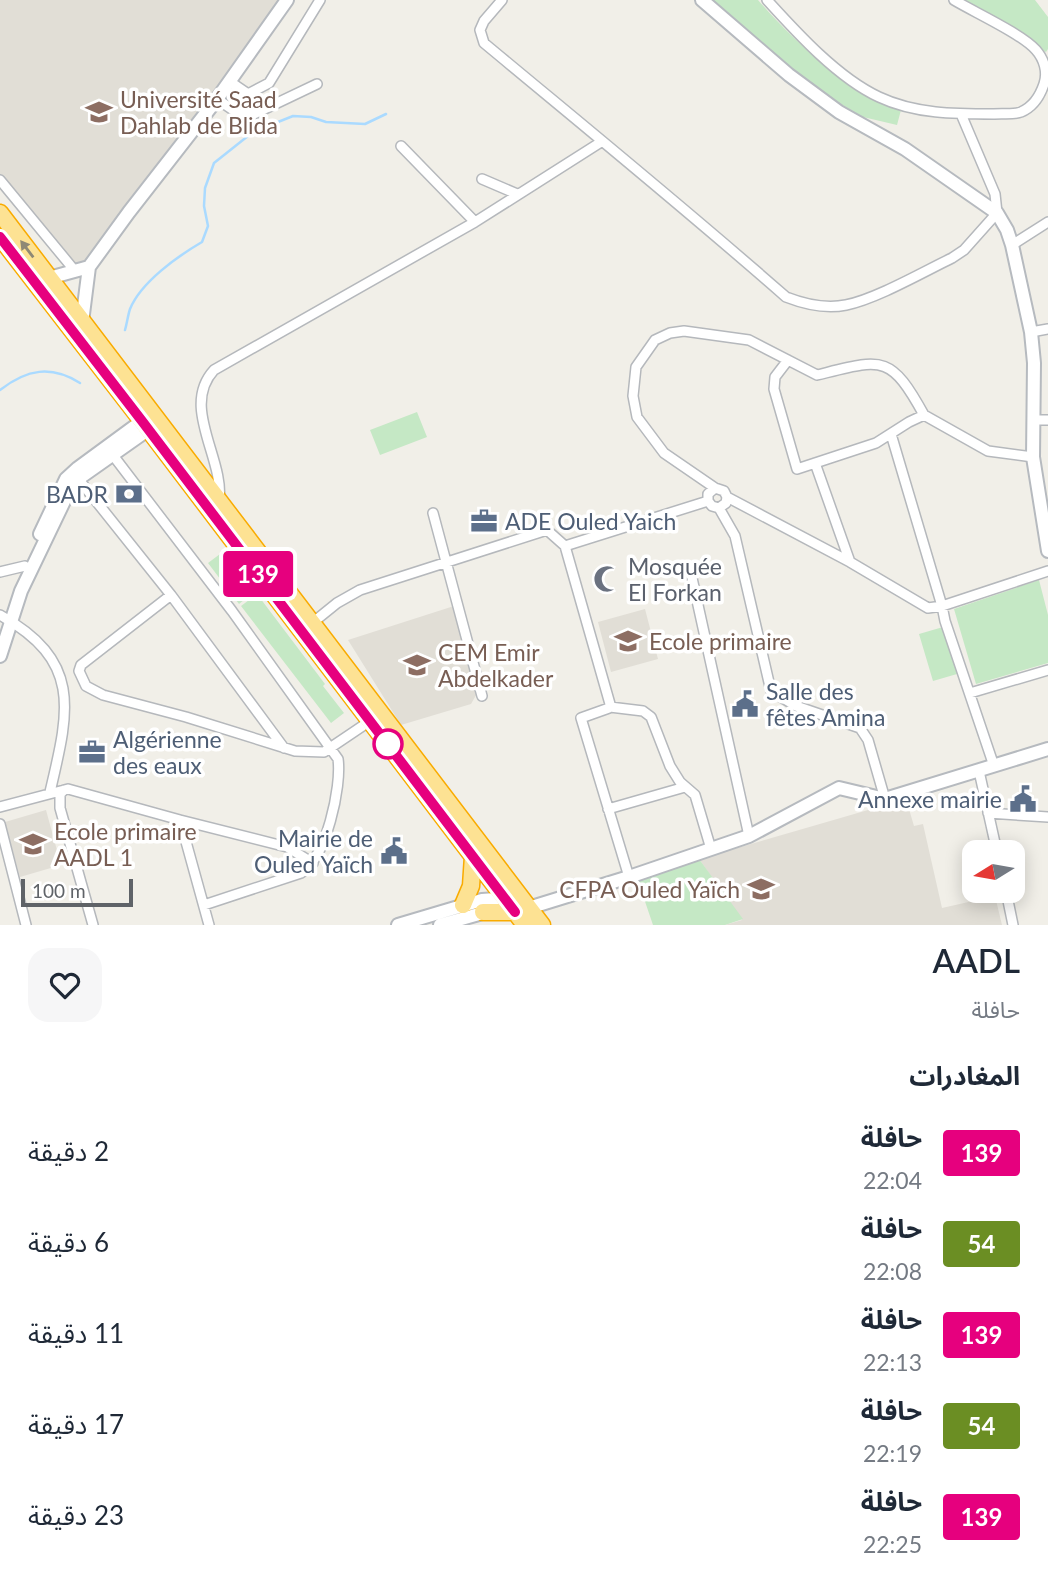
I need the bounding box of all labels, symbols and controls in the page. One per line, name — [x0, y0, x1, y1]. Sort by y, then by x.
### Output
place label: Université Saad Dahlab de Blida — [120, 85, 278, 139]
school or university icon: Université Saad Dahlab de Blida — [84, 97, 114, 127]
one-way arrow — [21, 240, 35, 258]
bank icon: BADR — [114, 479, 144, 509]
place label: BADR — [46, 480, 109, 508]
office icon: ADE Ouled Yaich — [469, 506, 499, 536]
place label: ADE Ouled Yaich — [505, 507, 676, 535]
line badge: 139 — [218, 551, 298, 597]
place label: Mosquée El Forkan — [628, 552, 722, 606]
text: 139 — [237, 559, 279, 588]
mosque icon: Mosquée El Forkan — [592, 564, 622, 594]
school or university icon: Ecole primaire — [613, 626, 643, 656]
place label: Ecole primaire — [649, 627, 792, 655]
place label: CEM Emir Abdelkader — [438, 638, 554, 692]
school or university icon: CEM Emir Abdelkader — [402, 650, 432, 680]
place label: Salle des fêtes Amina — [766, 677, 885, 731]
public building icon: Salle des fêtes Amina — [730, 689, 760, 719]
place label: Algérienne des eaux — [113, 725, 222, 779]
unlabelled marker — [373, 729, 403, 759]
office icon: Algérienne des eaux — [77, 737, 107, 767]
public building icon: Annexe mairie — [1008, 784, 1038, 814]
place label: Annexe mairie — [858, 785, 1002, 813]
place label: Ecole primaire AADL 1 — [54, 817, 197, 871]
place label: Mairie de Ouled Yaïch — [254, 824, 373, 878]
school or university icon: Ecole primaire AADL 1 — [18, 829, 48, 859]
public building icon: Mairie de Ouled Yaïch — [379, 836, 409, 866]
north arrow — [962, 840, 1026, 903]
map controls — [962, 840, 1025, 903]
school or university icon: CFPA Ouled Yaïch — [746, 874, 776, 904]
place label: CFPA Ouled Yaïch — [559, 875, 740, 903]
scale bar — [21, 876, 133, 908]
text: 100 m — [32, 879, 86, 902]
text: AADL — [933, 940, 1020, 980]
button: heart — [28, 948, 102, 1022]
text: حافلة — [971, 995, 1020, 1023]
text: المغادرات — [909, 1059, 1020, 1091]
text: حافلة — [861, 1121, 922, 1153]
text: 2 دقيقة — [28, 1135, 109, 1167]
text: 139 — [961, 1138, 1002, 1167]
text: 22:04 — [863, 1166, 922, 1194]
text: حافلة — [861, 1212, 922, 1244]
text: 6 دقيقة — [28, 1226, 109, 1258]
text: 54 — [968, 1229, 995, 1258]
text: 22:08 — [863, 1257, 922, 1285]
text: حافلة — [861, 1303, 922, 1335]
text: 11 دقيقة — [28, 1317, 124, 1349]
text: 139 — [961, 1320, 1002, 1349]
text: 22:13 — [863, 1348, 922, 1376]
text: حافلة — [861, 1394, 922, 1426]
text: 17 دقيقة — [28, 1408, 124, 1440]
text: 54 — [968, 1411, 995, 1440]
text: 22:19 — [863, 1439, 922, 1467]
text: حافلة — [861, 1485, 922, 1517]
text: 23 دقيقة — [28, 1499, 124, 1531]
text: 139 — [961, 1502, 1002, 1531]
text: 22:25 — [863, 1530, 922, 1558]

